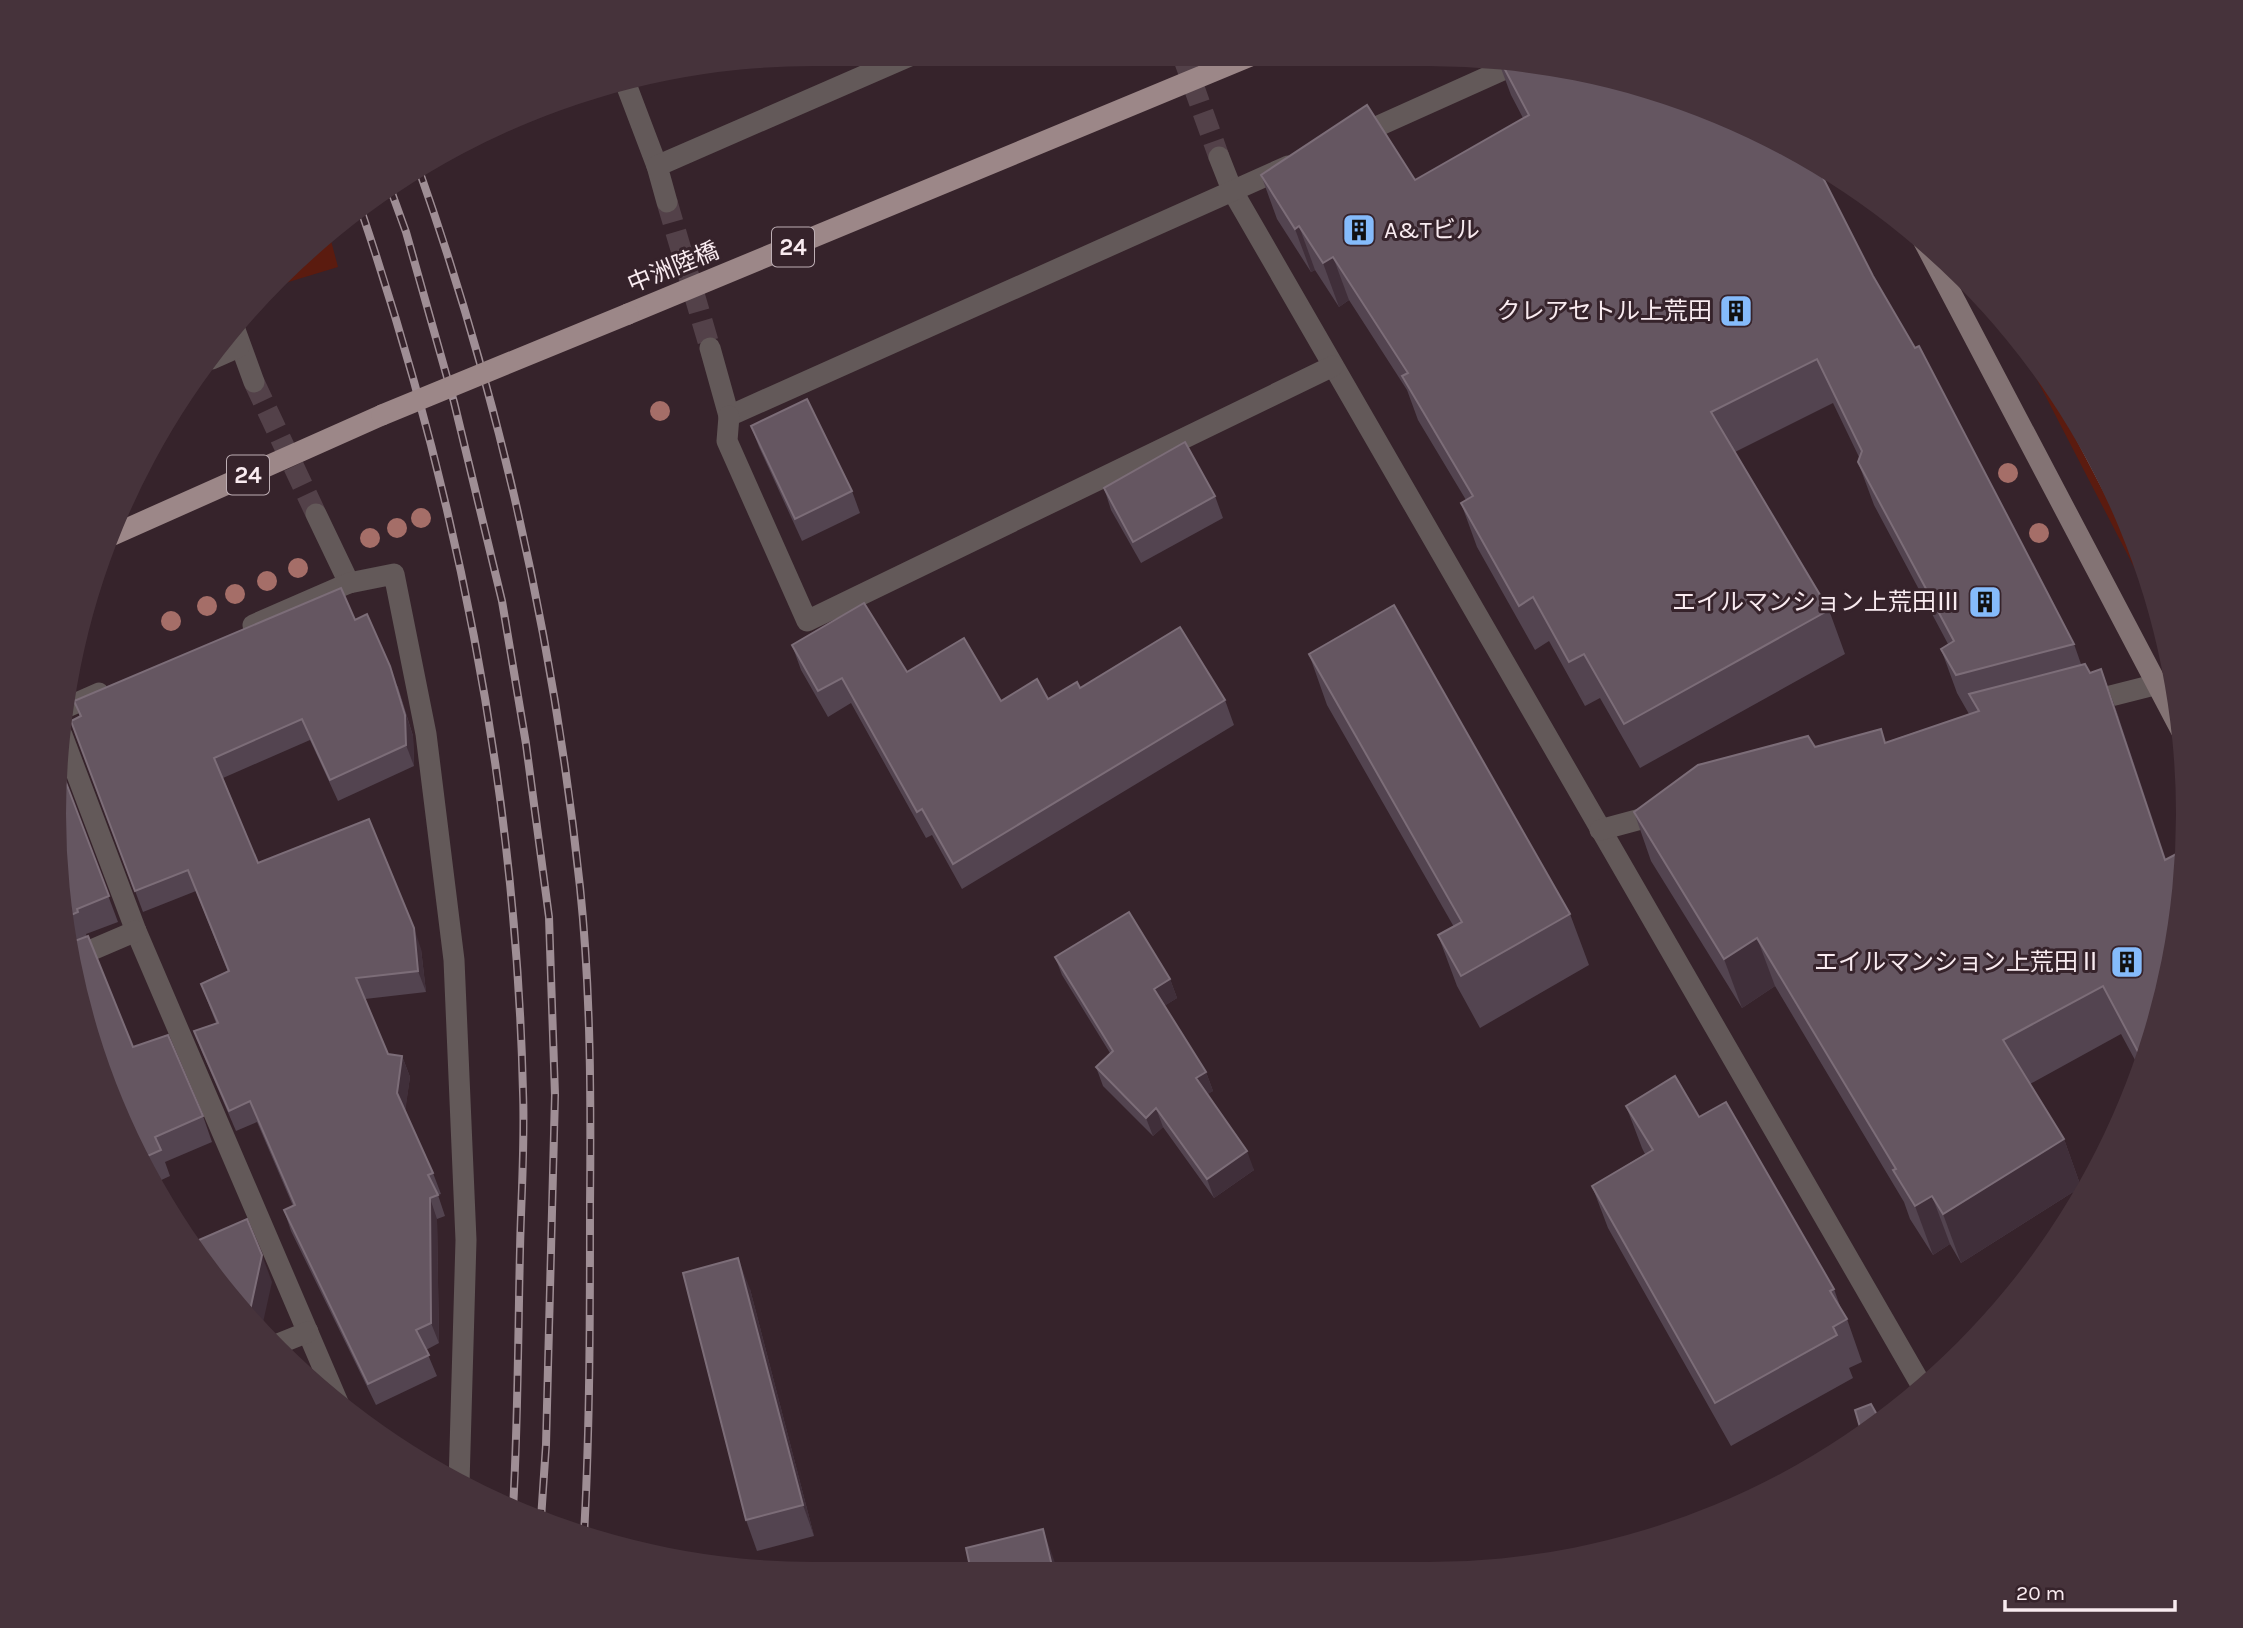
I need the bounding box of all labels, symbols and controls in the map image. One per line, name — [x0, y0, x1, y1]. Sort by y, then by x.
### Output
building icon: A&Tビル — [1340, 211, 1378, 249]
place label: A&Tビル — [1384, 216, 1480, 244]
road number: 24 — [772, 228, 814, 266]
street label: 中洲陸橋 — [623, 236, 723, 298]
building icon: クレアセトル上荒田 — [1717, 292, 1755, 330]
place label: クレアセトル上荒田 — [1496, 297, 1712, 325]
road number: 24 — [227, 456, 269, 495]
building icon: エイルマンション上荒田Ⅲ — [1966, 583, 2004, 621]
place label: エイルマンション上荒田Ⅲ — [1672, 588, 1960, 616]
building icon: エイルマンション上荒田Ⅱ — [2108, 943, 2146, 981]
place label: エイルマンション上荒田Ⅱ — [1814, 948, 2102, 976]
scale bar — [2005, 1568, 2175, 1612]
text: 20 m — [2016, 1581, 2065, 1605]

